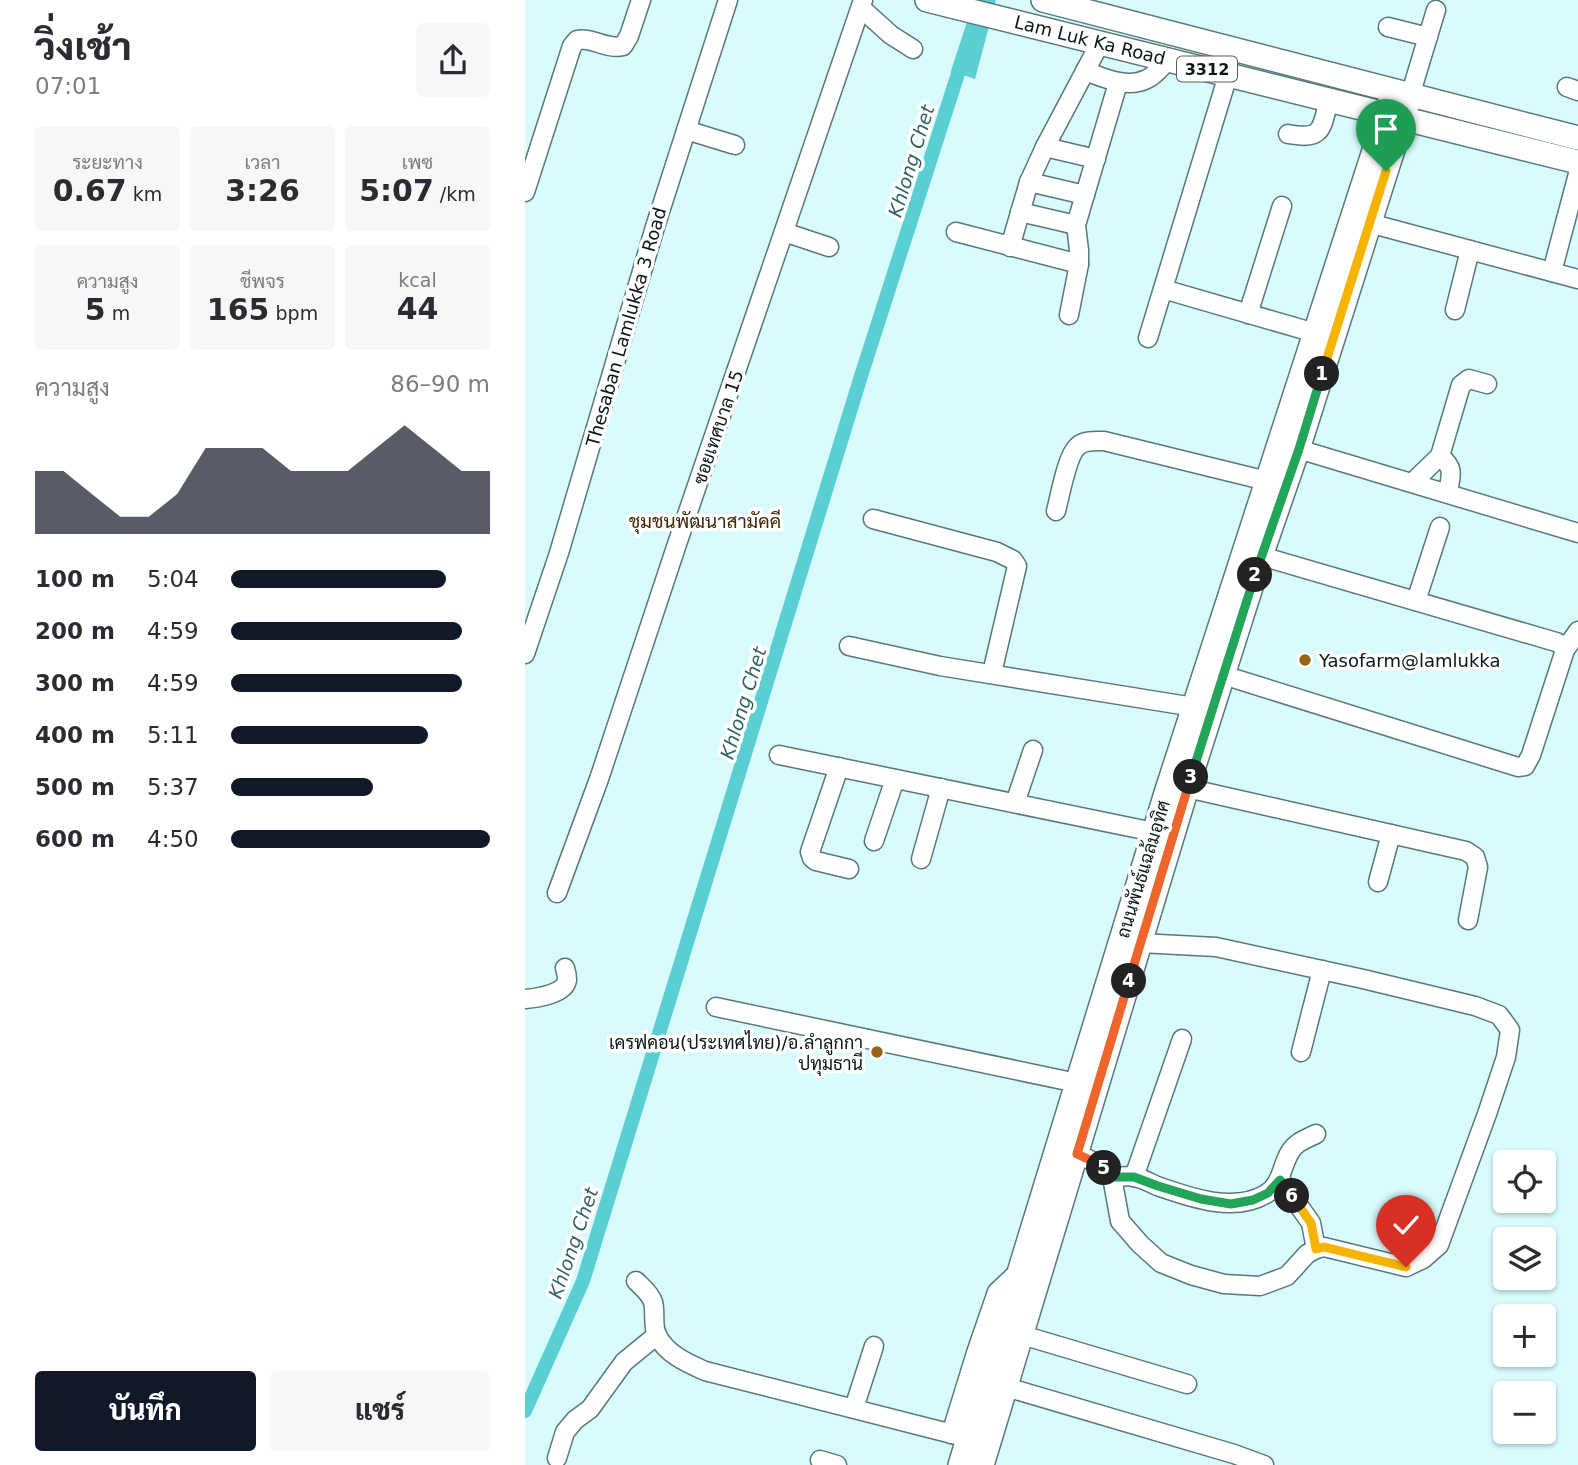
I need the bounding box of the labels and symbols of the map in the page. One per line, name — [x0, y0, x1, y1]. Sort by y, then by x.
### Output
street label: Lam Luk Ka Road — [1012, 11, 1168, 69]
road number: 3312 — [1177, 57, 1237, 82]
pin — [1356, 99, 1416, 171]
water label: Khlong Chet — [884, 101, 939, 220]
street label: Thesaban Lamlukka 3 Road — [581, 205, 670, 450]
pin: 1 — [1305, 356, 1339, 392]
street label: ซอยเทศบาล 15 — [689, 367, 747, 487]
district label: ชุมชนพัฒนาสามัคคี — [629, 509, 781, 534]
pin: 2 — [1237, 558, 1273, 592]
water label: Khlong Chet — [716, 643, 771, 762]
place label: Yasofarm@lamlukka — [1318, 650, 1500, 671]
marker: Yasofarm@lamlukka — [1297, 652, 1313, 668]
pin: 3 — [1173, 760, 1209, 794]
street label: ถนนพันธ์แฉล้มอุทิศ — [1110, 797, 1176, 941]
pin: 4 — [1111, 964, 1147, 998]
place label: เครฟคอน(ประเทศไทย)/อ.ลำลูกกา ปทุมธานี — [609, 1030, 863, 1076]
marker: เครฟคอน(ประเทศไทย)/อ.ลำลูกกา ปทุมธานี — [869, 1044, 885, 1060]
pin: 5 — [1087, 1150, 1121, 1186]
pin: 6 — [1275, 1178, 1309, 1214]
water label: Khlong Chet — [544, 1183, 603, 1301]
pin — [1376, 1195, 1436, 1267]

